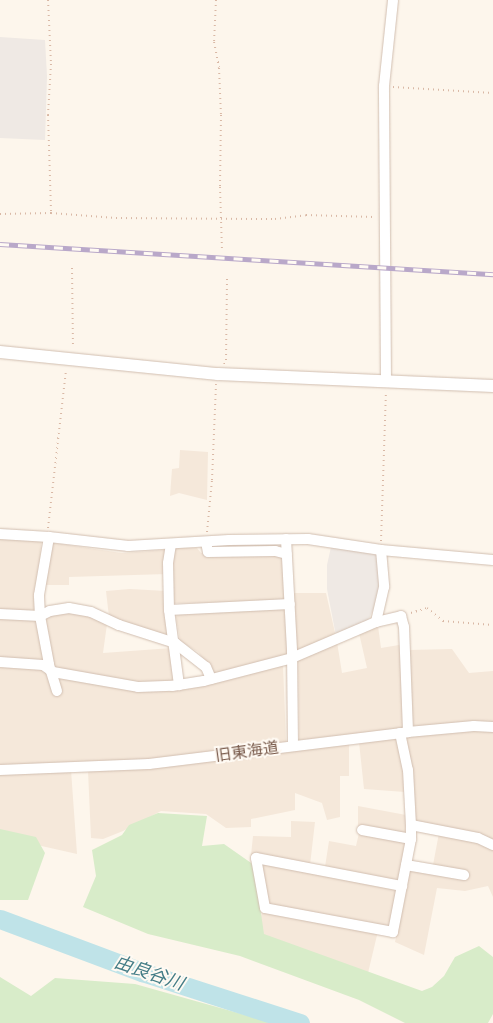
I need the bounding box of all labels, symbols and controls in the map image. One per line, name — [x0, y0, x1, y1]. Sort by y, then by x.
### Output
street label: 旧東海道 — [214, 738, 280, 766]
water label: 由良谷川 — [111, 951, 187, 995]

